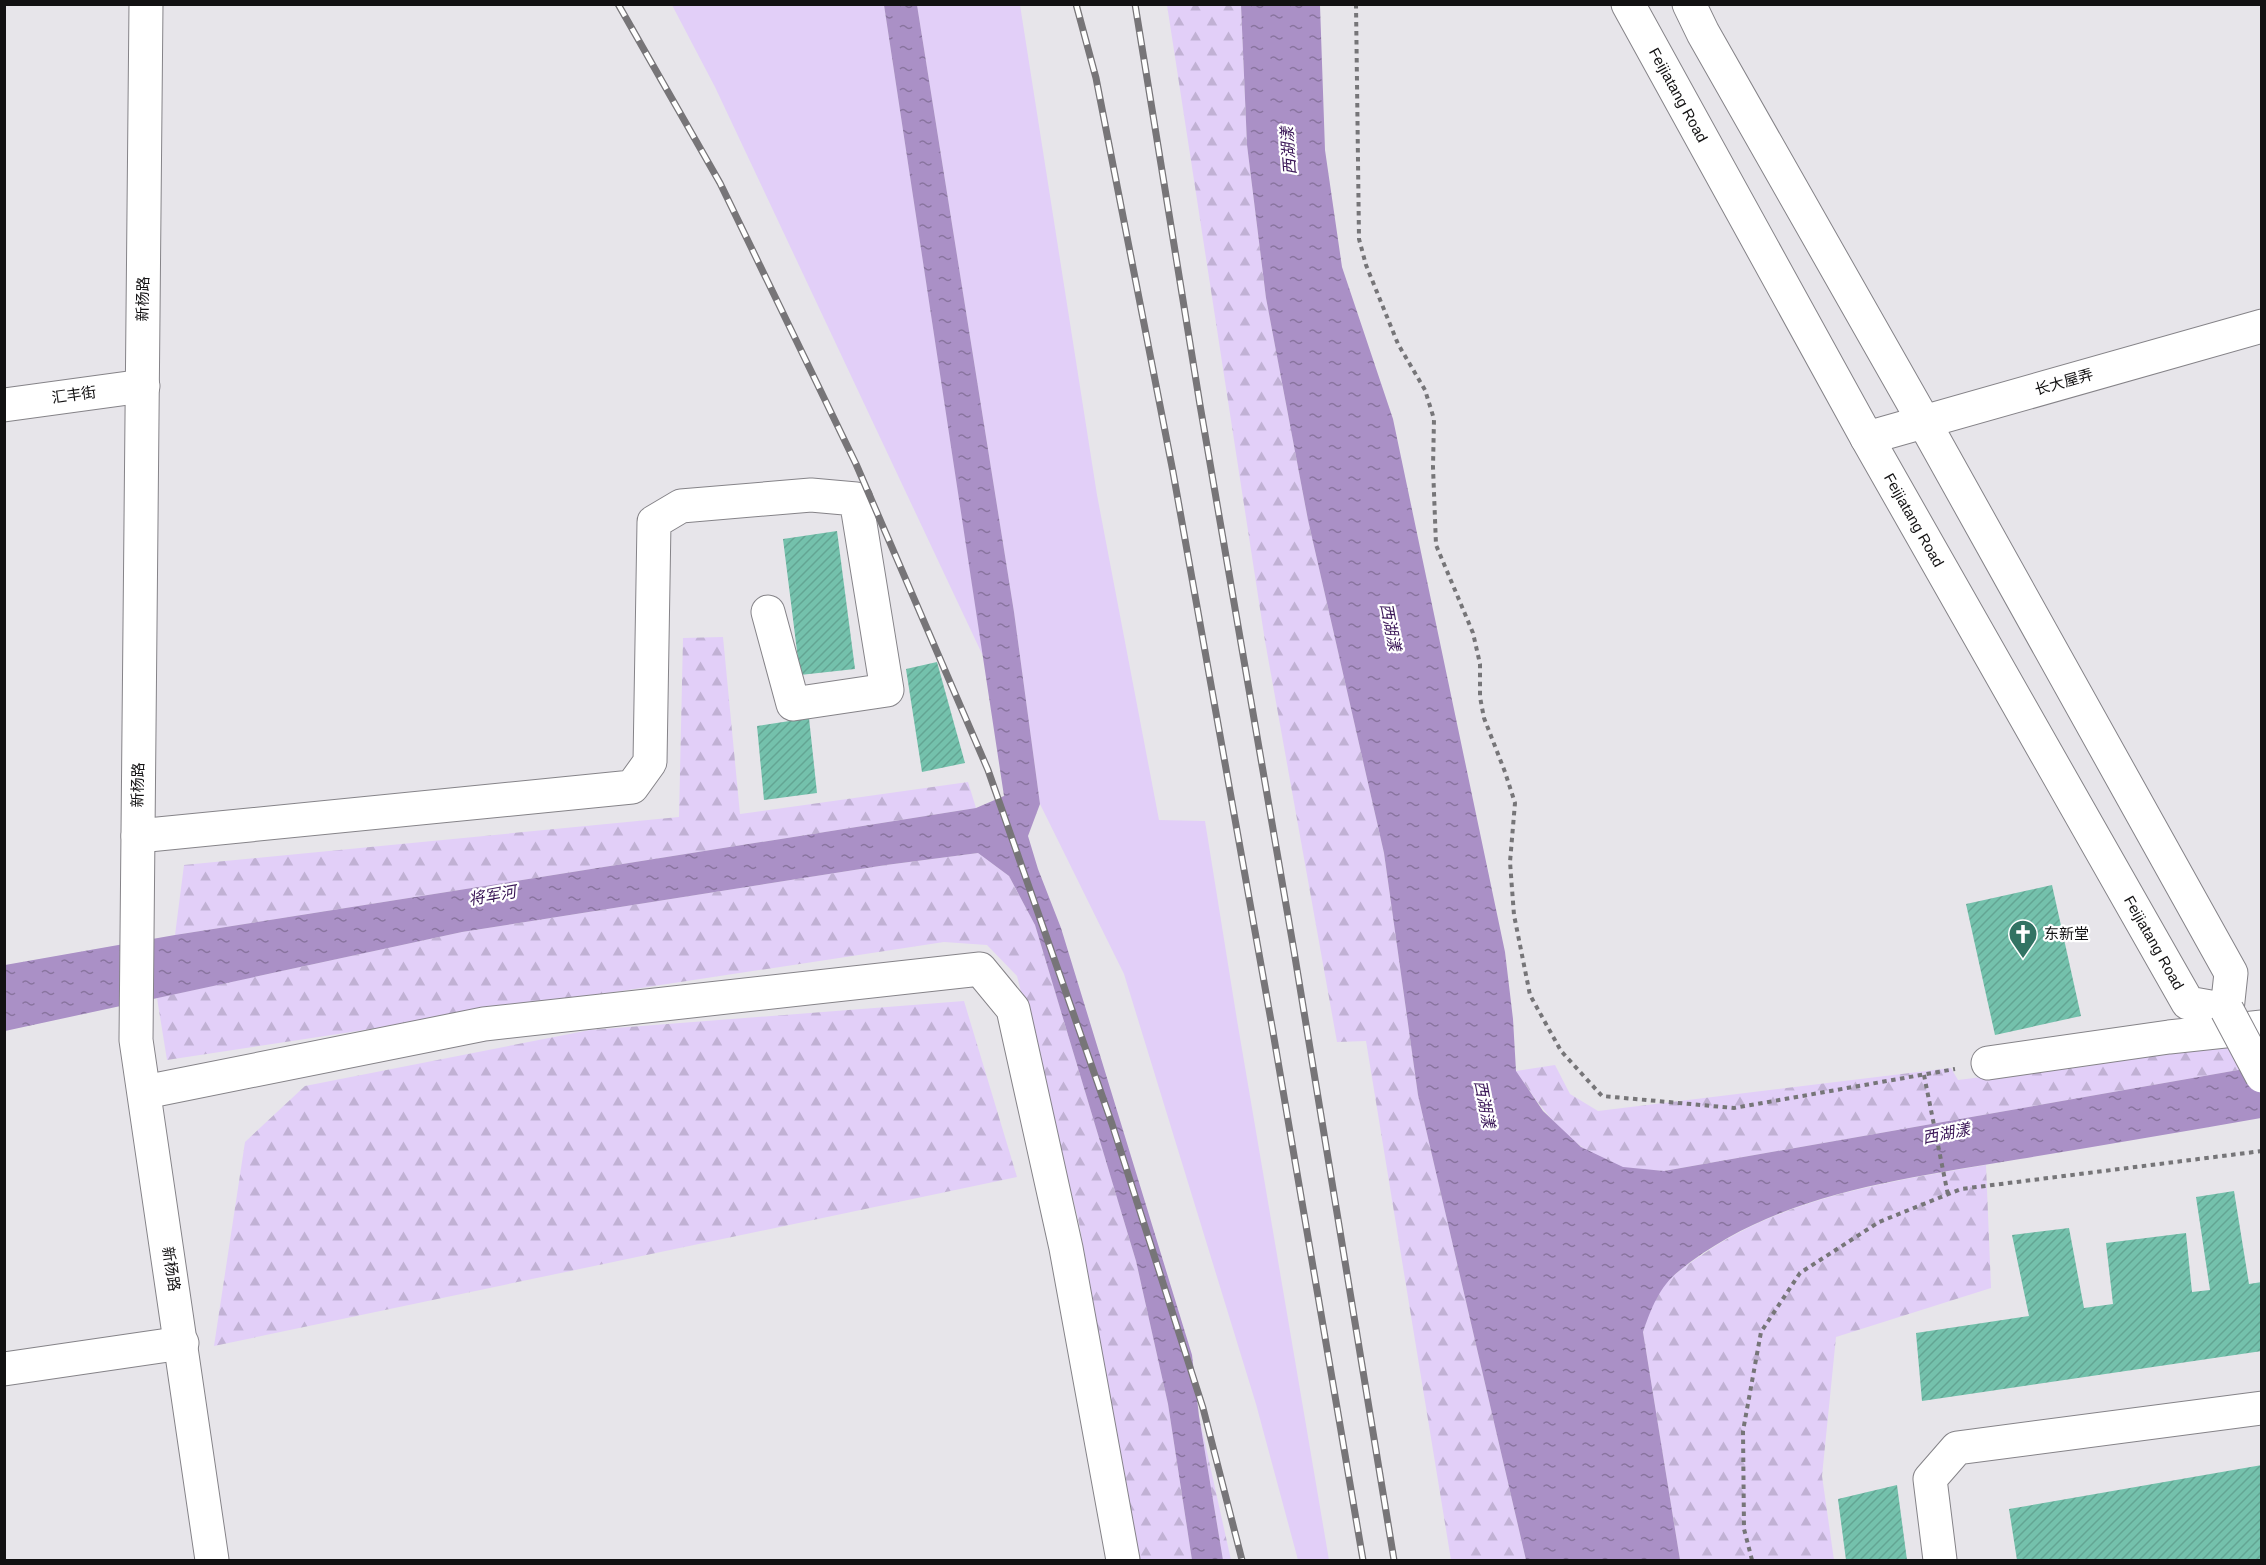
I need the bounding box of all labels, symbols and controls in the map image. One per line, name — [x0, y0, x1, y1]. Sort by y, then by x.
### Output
street label: Feijiatang Road — [1646, 45, 1711, 145]
water label: 西湖漾 — [1278, 124, 1299, 176]
street label: 新杨路 — [134, 276, 151, 322]
street label: 长大屋弄 — [2033, 365, 2095, 398]
street label: 汇丰街 — [50, 383, 97, 406]
street label: Feijiatang Road — [1881, 470, 1947, 570]
water label: 西湖漾 — [1378, 602, 1404, 654]
street label: 新杨路 — [129, 762, 146, 808]
water label: 将军河 — [467, 882, 520, 908]
street label: Feijiatang Road — [2121, 893, 2188, 992]
church icon: 东新堂 — [2007, 918, 2039, 960]
place label: 东新堂 — [2044, 925, 2089, 942]
water label: 西湖漾 — [1472, 1079, 1498, 1131]
water label: 西湖漾 — [1921, 1120, 1973, 1146]
street label: 新杨路 — [160, 1245, 183, 1292]

